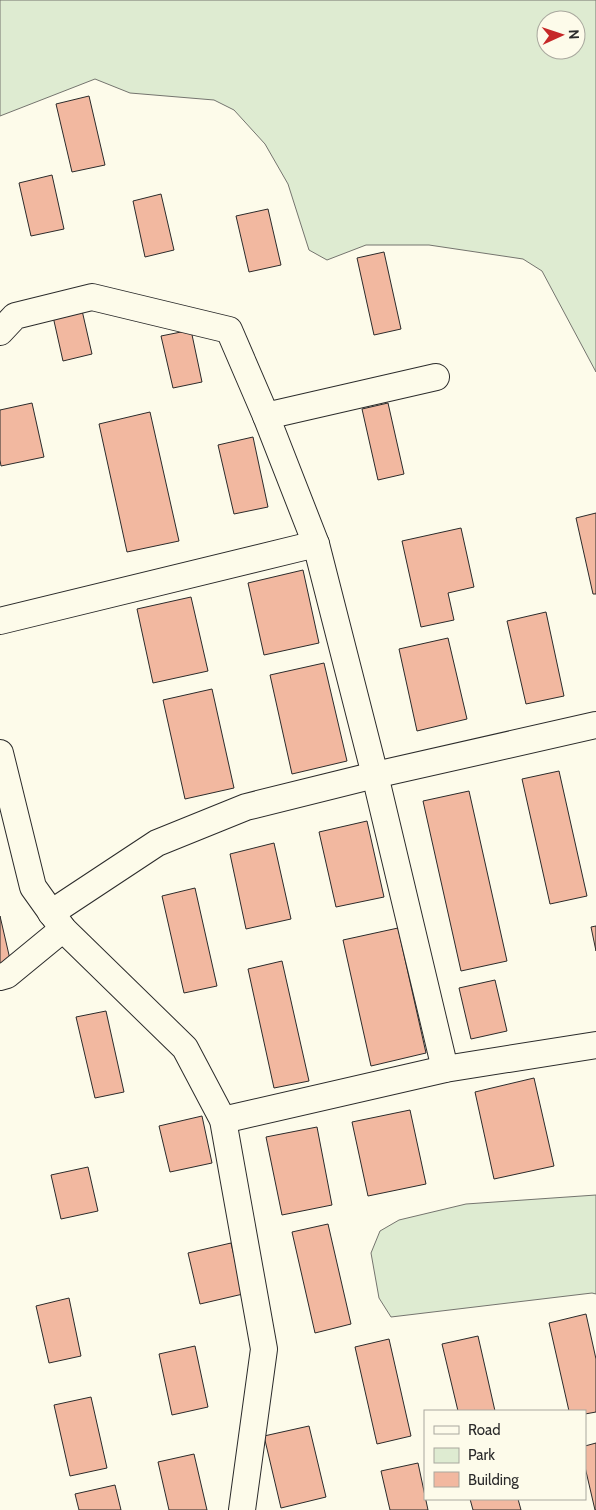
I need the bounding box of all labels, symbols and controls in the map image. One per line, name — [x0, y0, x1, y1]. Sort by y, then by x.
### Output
north arrow — [536, 10, 586, 60]
text: N — [565, 29, 583, 40]
legend — [424, 1410, 586, 1500]
text: Road — [468, 1421, 501, 1439]
text: Park — [468, 1446, 495, 1464]
text: Building — [468, 1471, 519, 1489]

